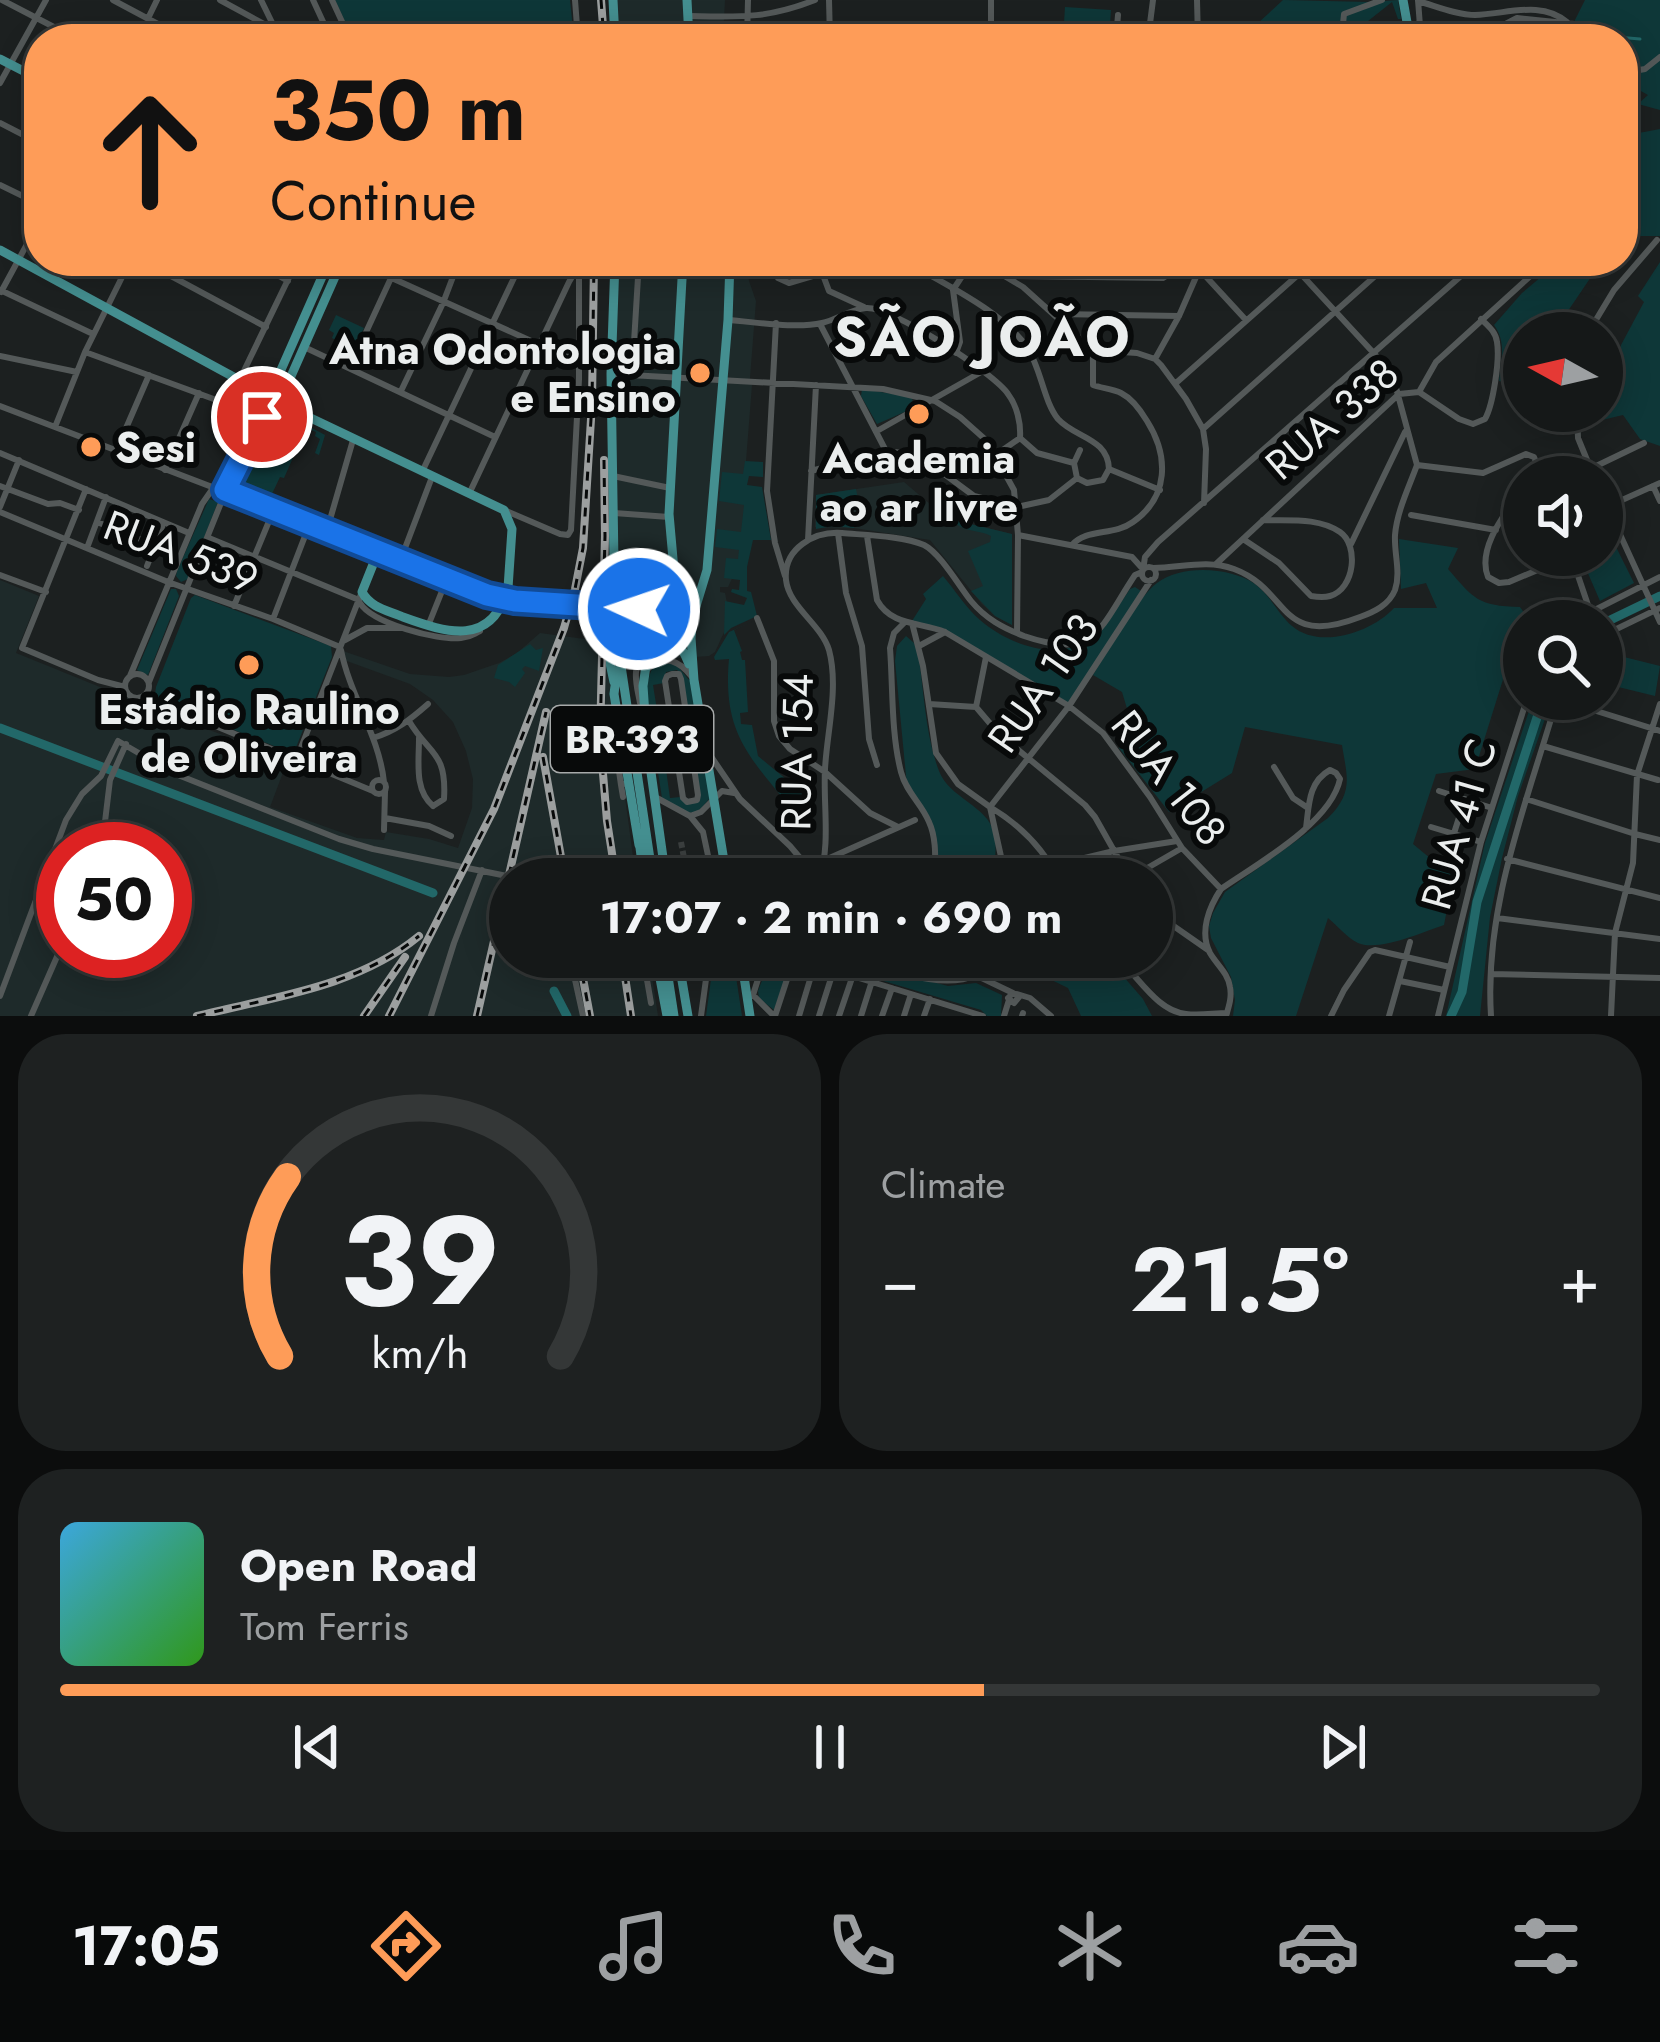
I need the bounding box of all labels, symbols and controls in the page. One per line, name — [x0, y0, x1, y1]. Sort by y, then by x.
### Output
text: 350 m — [270, 50, 526, 172]
icon: ahead — [72, 72, 228, 228]
text: Continue — [270, 162, 476, 240]
district label: SÃO JOÃO — [833, 298, 1133, 376]
north arrow — [1503, 312, 1623, 432]
map controls — [1503, 312, 1623, 720]
place label: Atna Odontologia e Ensino — [328, 319, 676, 428]
street label: RUA 338 — [1252, 344, 1412, 494]
marker: Atna Odontologia e Ensino — [687, 360, 713, 386]
pin — [211, 366, 313, 468]
icon: arrive — [229, 384, 295, 450]
marker: Academia ao ar livre — [906, 401, 932, 427]
place label: Sesi — [115, 417, 196, 478]
place label: Academia ao ar livre — [820, 428, 1018, 537]
marker: Sesi — [78, 434, 104, 460]
button: sound — [1503, 456, 1623, 576]
street label: RUA 539 — [95, 495, 267, 609]
position arrow — [576, 546, 702, 672]
button: search — [1503, 600, 1623, 720]
street label: RUA 103 — [973, 601, 1113, 765]
marker: Estádio Raulino de Oliveira — [236, 652, 262, 678]
street label: RUA 154 — [765, 673, 829, 831]
place label: Estádio Raulino de Oliveira — [98, 679, 400, 788]
street label: RUA 108 — [1097, 697, 1241, 859]
road number: BR-393 — [551, 706, 713, 772]
street label: RUA 41 C — [1406, 732, 1512, 916]
speed limit sign: 50 — [36, 822, 192, 978]
text: 17:07 · 2 min · 690 m — [599, 885, 1063, 950]
text: Climate — [881, 1156, 1005, 1213]
text: 39 — [339, 1171, 500, 1352]
text: 21.5° — [1130, 1215, 1349, 1345]
text: − — [881, 1232, 920, 1328]
text: + — [1559, 1232, 1600, 1328]
text: km/h — [371, 1321, 468, 1383]
text: Open Road — [240, 1533, 478, 1598]
text: Tom Ferris — [240, 1598, 409, 1655]
icon: previous — [284, 1714, 350, 1780]
icon: pause — [797, 1714, 863, 1780]
icon: next — [1310, 1714, 1376, 1780]
icon: directions — [364, 1904, 448, 1988]
icon: music — [592, 1904, 676, 1988]
icon: phone — [820, 1904, 904, 1988]
icon: climate — [1048, 1904, 1132, 1988]
icon: car — [1276, 1904, 1360, 1988]
icon: filters — [1504, 1904, 1588, 1988]
text: 17:05 — [72, 1907, 220, 1985]

